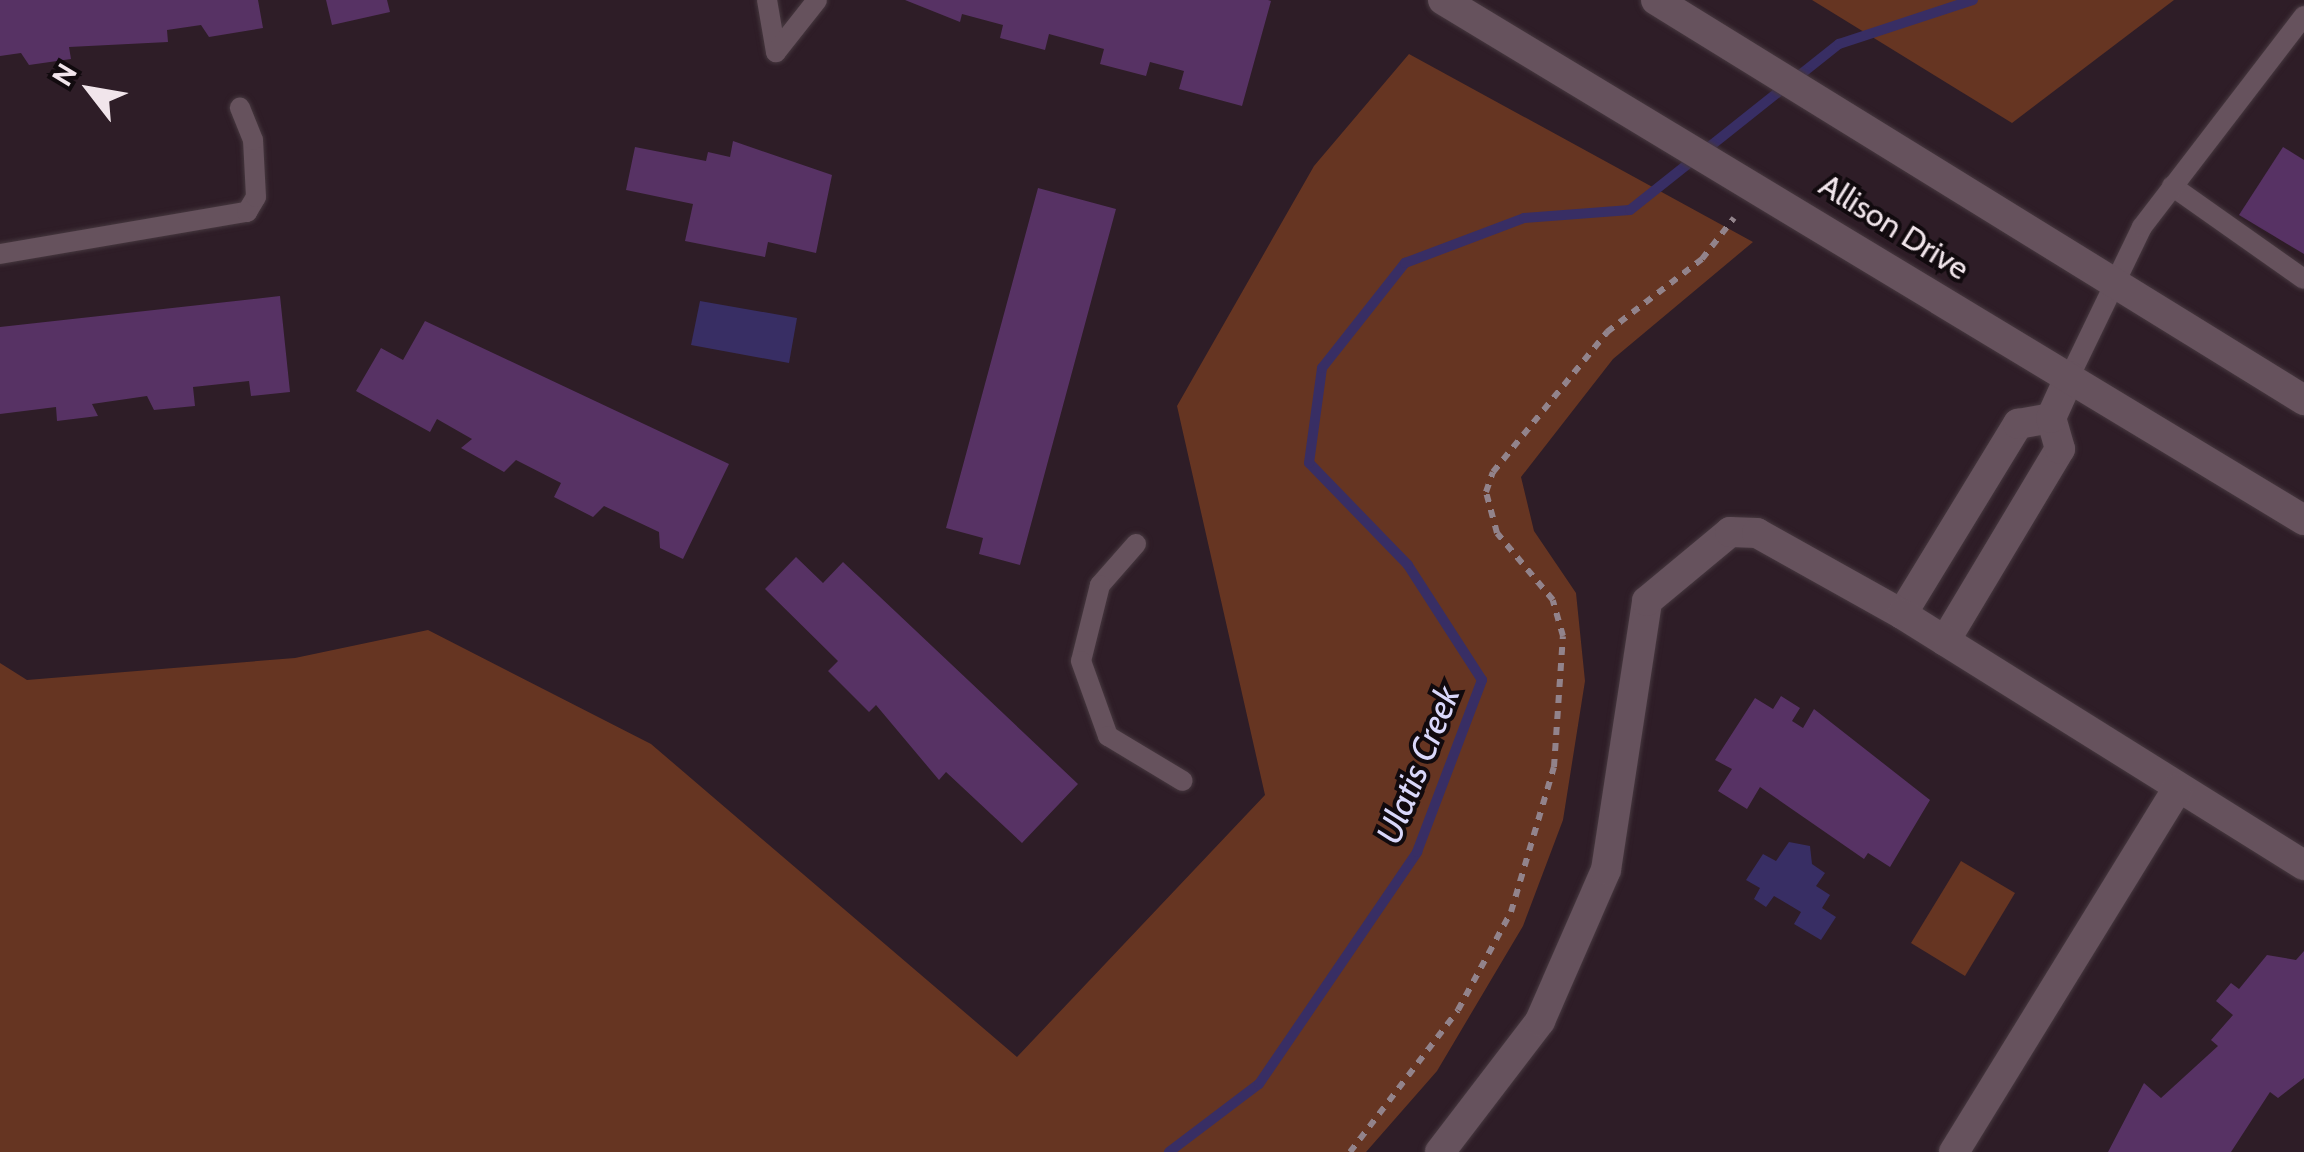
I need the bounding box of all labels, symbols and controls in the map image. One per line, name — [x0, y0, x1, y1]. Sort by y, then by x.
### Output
north arrow — [40, 40, 140, 140]
text: N — [45, 57, 84, 92]
street label: Allison Drive — [1812, 166, 1976, 288]
water label: Ulatis Creek — [1367, 680, 1469, 850]

